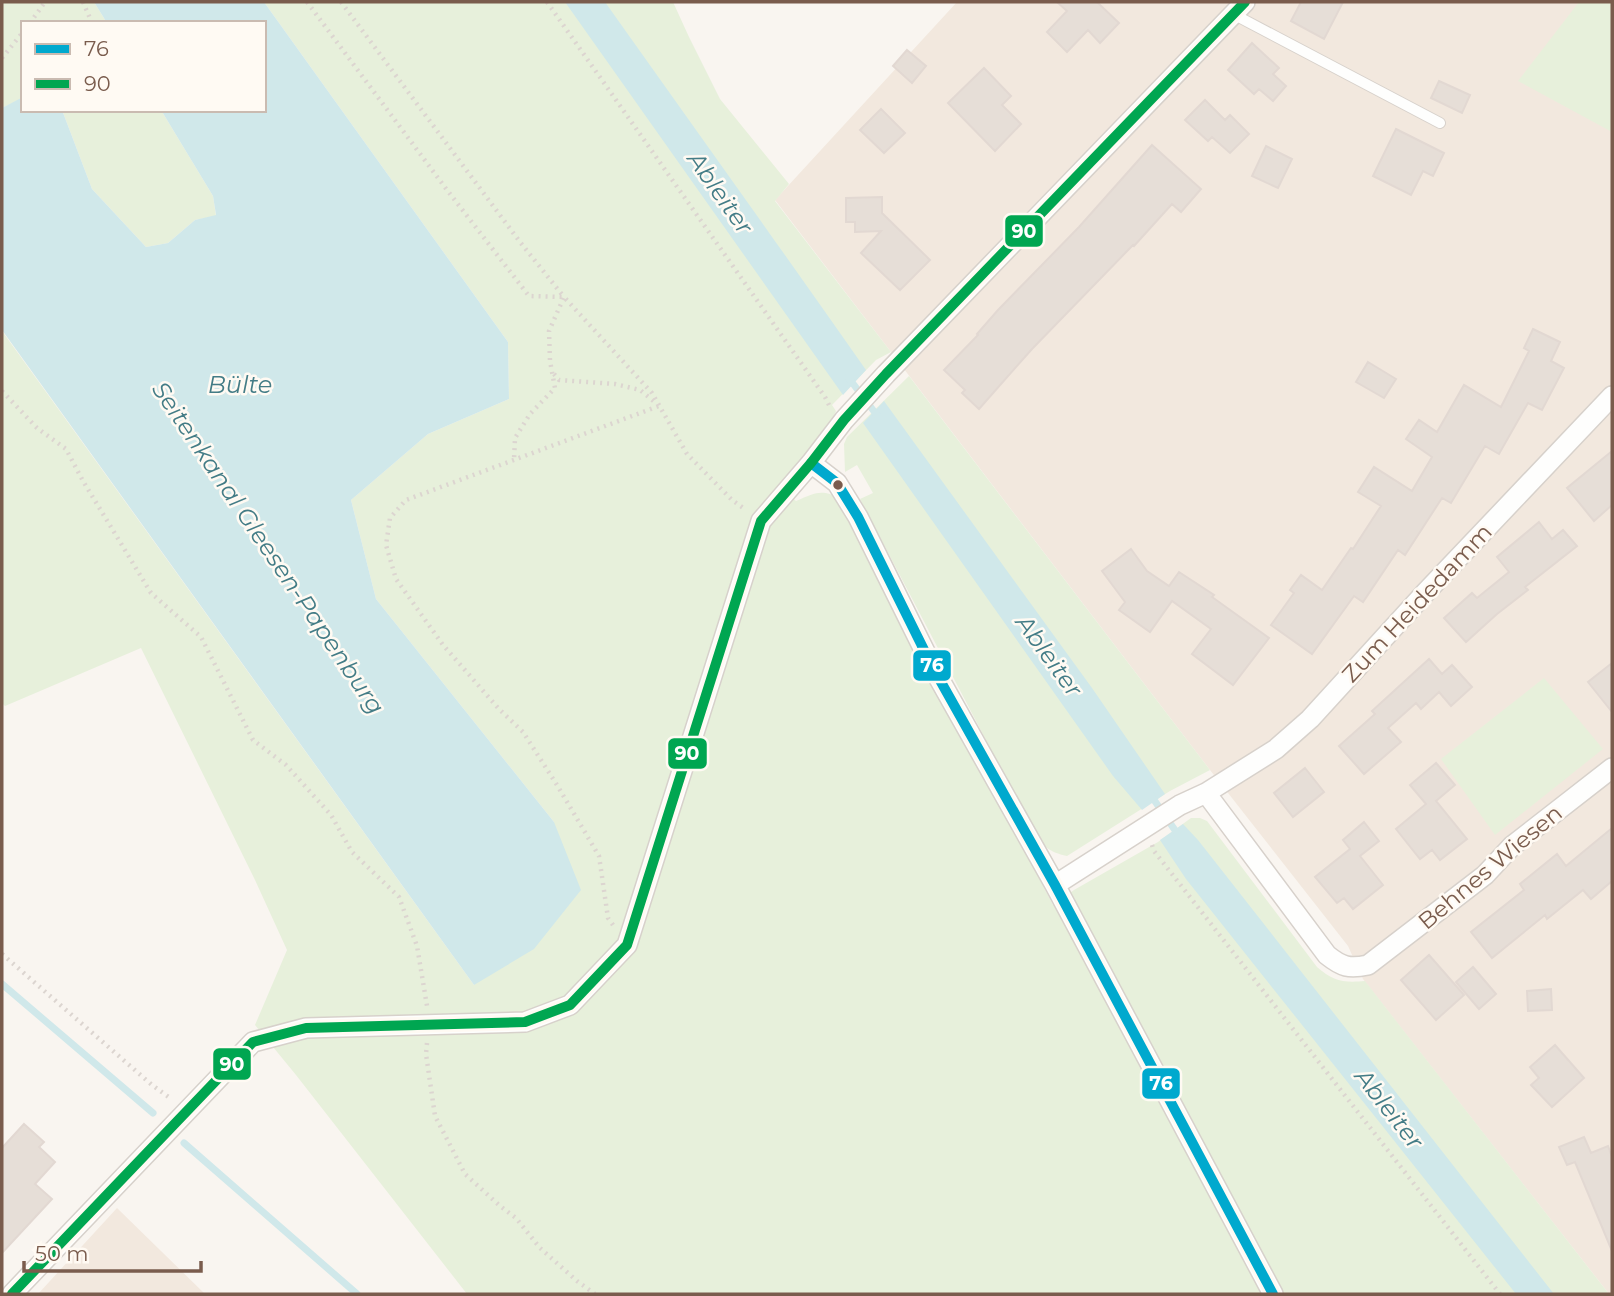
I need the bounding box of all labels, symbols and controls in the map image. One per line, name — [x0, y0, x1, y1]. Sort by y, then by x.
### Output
legend — [21, 21, 266, 112]
text: 76 — [84, 36, 109, 61]
text: 90 — [84, 71, 111, 96]
water label: Ableiter — [680, 144, 760, 241]
line badge: 90 — [1004, 214, 1044, 248]
text: 90 — [1011, 220, 1037, 243]
water label: Bülte — [208, 370, 272, 399]
water label: Seitenkanal Gleesen-Papenburg — [146, 376, 391, 720]
unlabelled marker — [831, 478, 845, 492]
street label: Zum Heidedamm — [1336, 518, 1498, 688]
water label: Ableiter — [1009, 607, 1090, 703]
line badge: 76 — [912, 649, 952, 682]
text: 76 — [920, 654, 944, 677]
line badge: 90 — [667, 737, 708, 770]
text: 90 — [674, 742, 700, 765]
street label: Behnes Wiesen — [1412, 799, 1568, 935]
line badge: 90 — [212, 1047, 252, 1081]
text: 90 — [219, 1053, 245, 1076]
water label: Ableiter — [1348, 1061, 1431, 1156]
line badge: 76 — [1141, 1067, 1181, 1100]
text: 76 — [1149, 1072, 1173, 1095]
scale bar — [24, 1230, 201, 1274]
text: 50 m — [35, 1241, 89, 1266]

